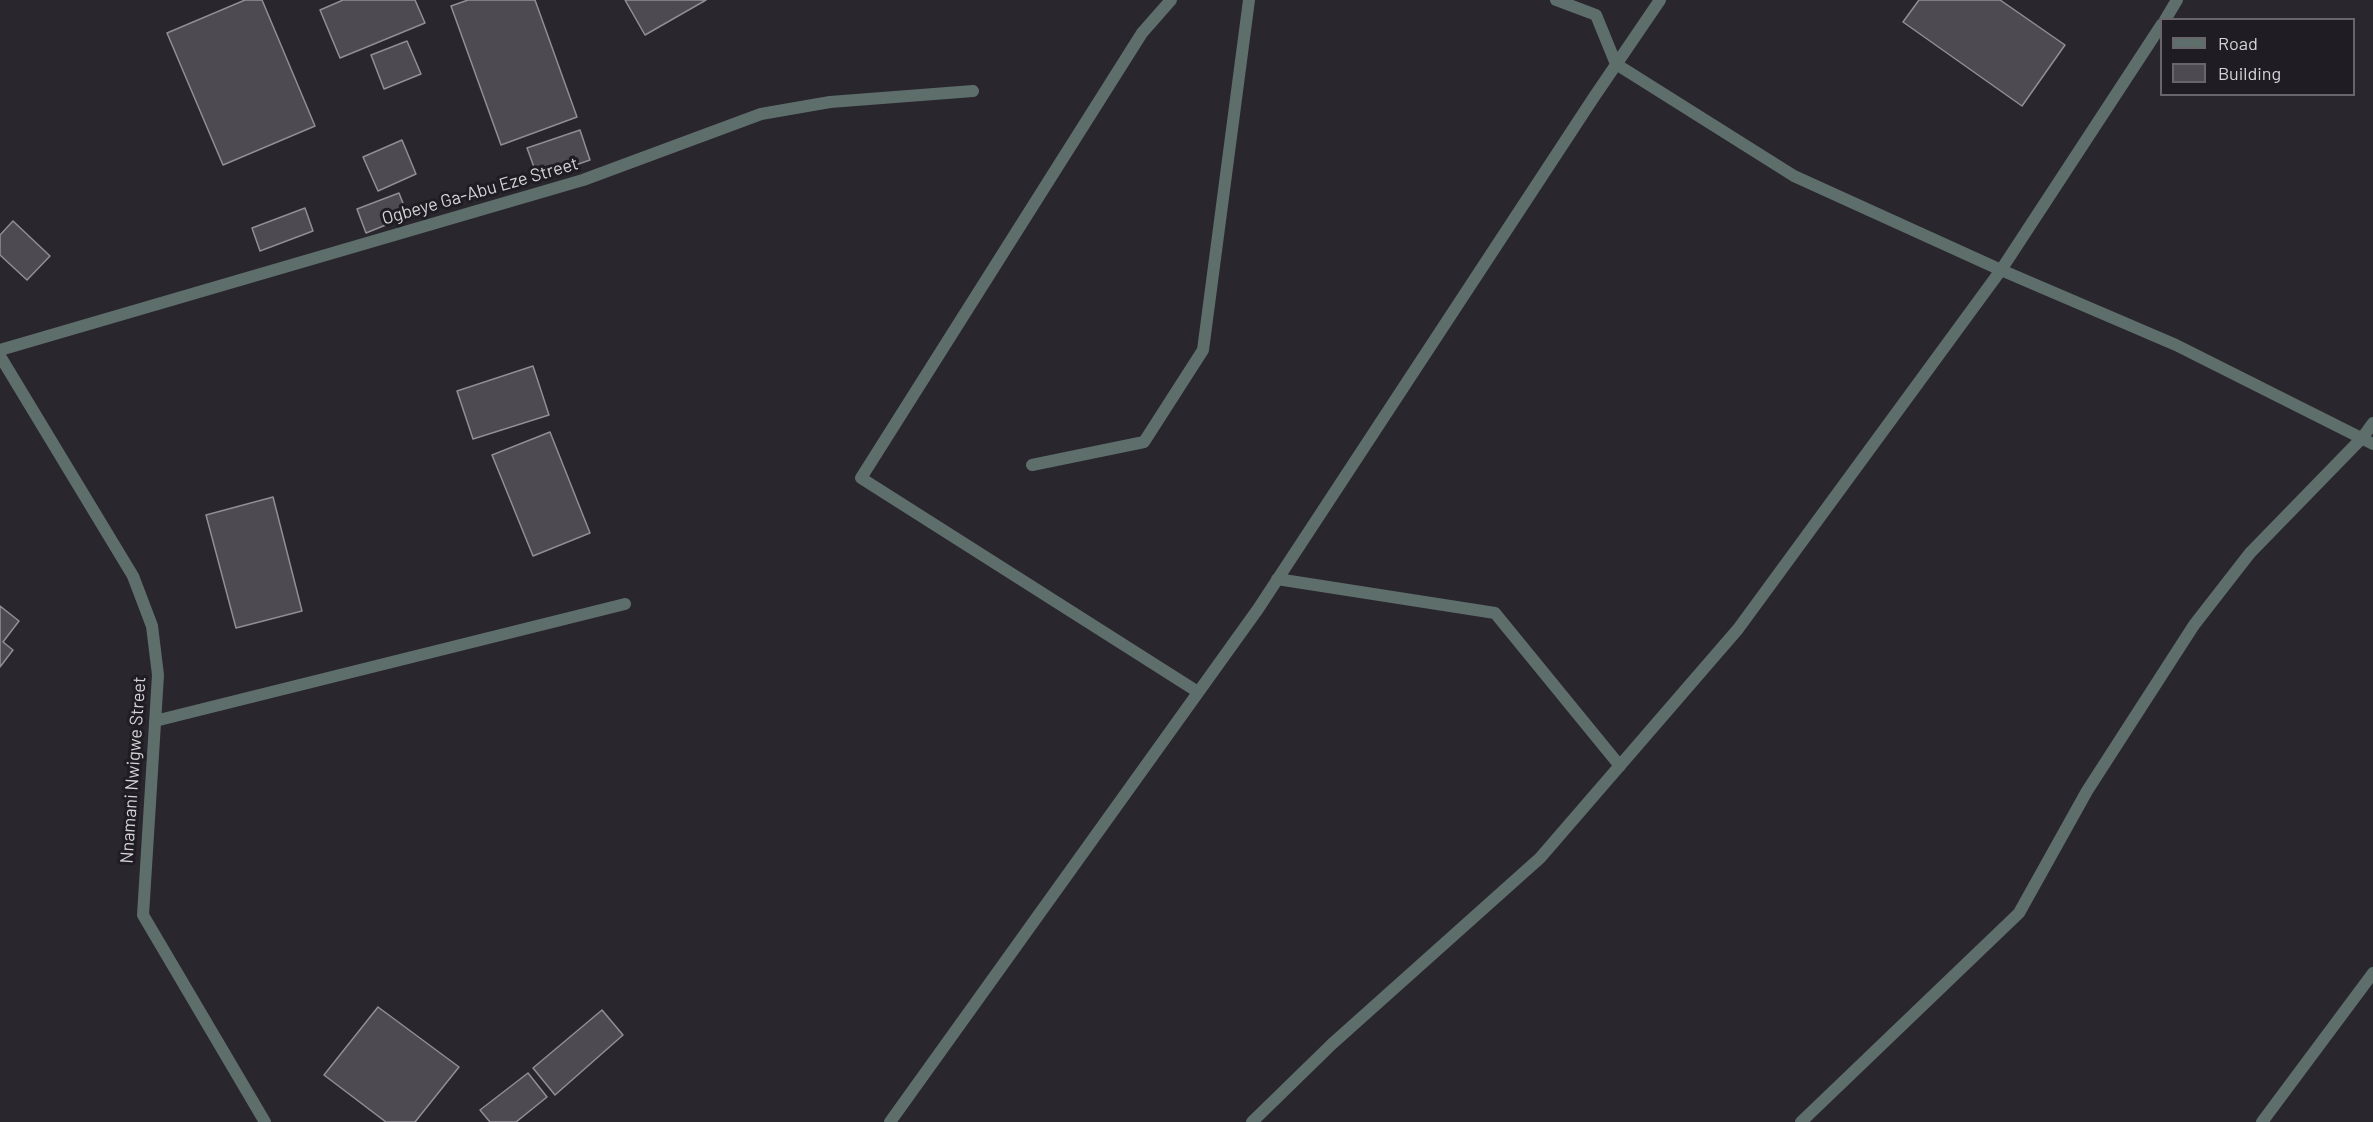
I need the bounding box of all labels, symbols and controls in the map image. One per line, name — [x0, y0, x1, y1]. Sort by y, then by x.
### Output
legend — [2160, 18, 2355, 96]
text: Road — [2218, 32, 2258, 54]
text: Building — [2218, 62, 2281, 84]
street label: Ogbeye Ga-Abu Eze Street — [379, 153, 581, 229]
street label: Nnamani Nwigwe Street — [116, 676, 150, 864]

